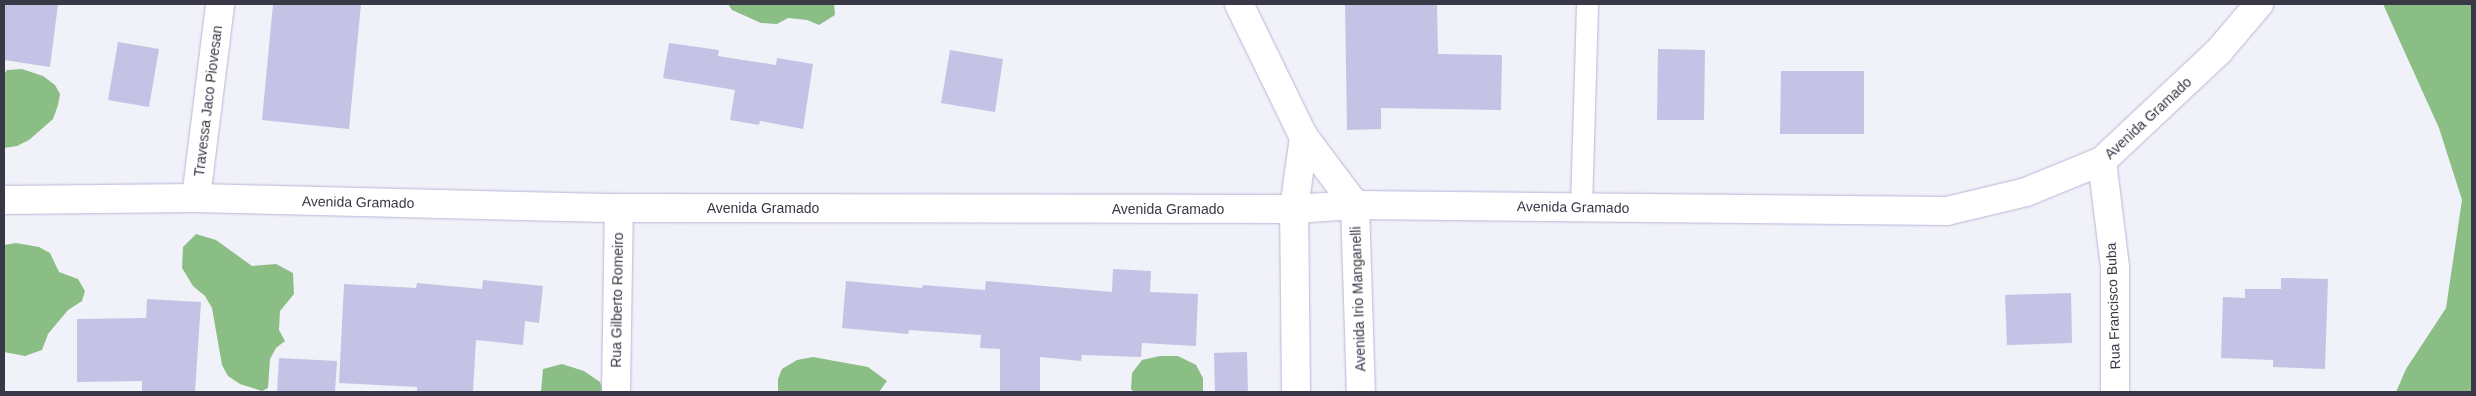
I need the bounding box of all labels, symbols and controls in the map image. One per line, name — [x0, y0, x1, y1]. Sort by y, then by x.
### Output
street label: Travessa Jaco Piovesan — [190, 25, 226, 177]
street label: Avenida Gramado — [2101, 73, 2195, 163]
street label: Avenida Gramado — [302, 193, 414, 211]
street label: Avenida Gramado — [1517, 198, 1629, 216]
street label: Avenida Gramado — [707, 200, 819, 216]
street label: Avenida Gramado — [1112, 201, 1224, 217]
street label: Avenida Irio Manganelli — [1347, 226, 1369, 372]
street label: Rua Gilberto Romeiro — [607, 232, 627, 368]
street label: Rua Francisco Buba — [2102, 242, 2124, 370]

